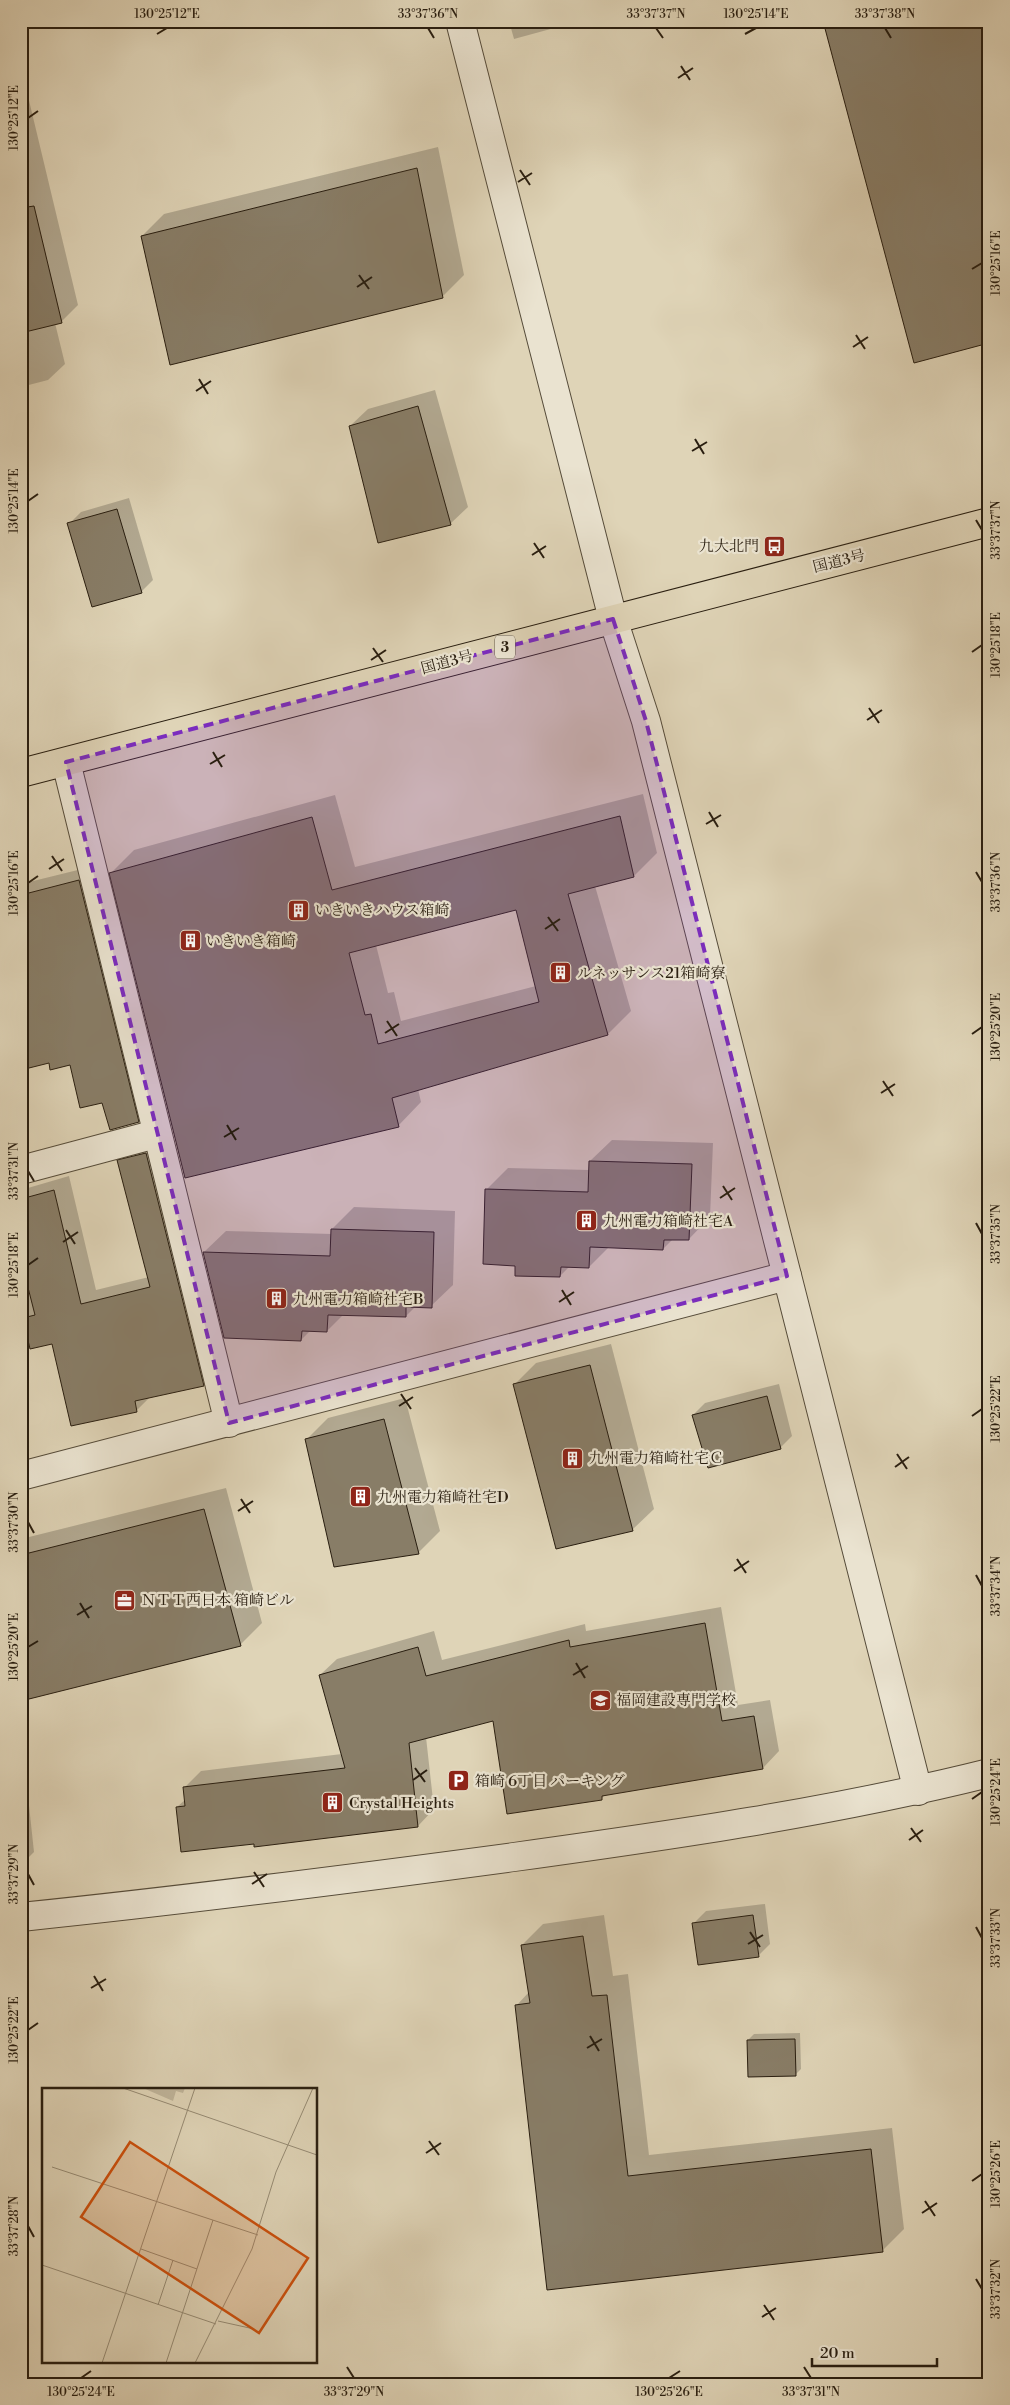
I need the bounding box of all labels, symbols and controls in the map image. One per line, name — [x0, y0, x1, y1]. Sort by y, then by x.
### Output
text: 130°25'12"E — [134, 7, 200, 22]
text: 33°37'36"N — [398, 7, 458, 22]
text: 33°37'37"N — [627, 7, 685, 22]
text: 130°25'14"E — [723, 7, 789, 22]
text: 33°37'38"N — [855, 7, 915, 22]
text: 130°25'12"E — [7, 85, 22, 151]
text: 130°25'16"E — [989, 230, 1004, 296]
text: 130°25'14"E — [7, 468, 22, 534]
text: 33°37'37"N — [989, 501, 1004, 559]
bus stop icon: 九大北門 — [763, 534, 787, 558]
place label: 九大北門 — [699, 537, 759, 556]
street label: 国道3号 — [811, 546, 867, 577]
text: 130°25'18"E — [989, 612, 1004, 678]
road number: 3 — [495, 636, 515, 659]
street label: 国道3号 — [419, 646, 475, 679]
text: 130°25'16"E — [7, 850, 22, 916]
text: 33°37'36"N — [989, 852, 1004, 912]
building icon: いきいきハウス箱崎 — [287, 898, 311, 922]
place label: いきいきハウス箱崎 — [315, 901, 450, 920]
building icon: いきいき箱崎 — [178, 929, 202, 953]
place label: いきいき箱崎 — [206, 932, 296, 951]
building icon: ルネッサンス21箱崎寮 — [549, 961, 573, 985]
place label: ルネッサンス21箱崎寮 — [577, 964, 726, 983]
text: 130°25'20"E — [989, 993, 1004, 1061]
text: 33°37'31"N — [7, 1142, 22, 1200]
text: 33°37'35"N — [989, 1204, 1004, 1264]
building icon: 九州電力箱崎社宅A — [575, 1209, 599, 1233]
place label: 九州電力箱崎社宅A — [603, 1212, 734, 1231]
text: 130°25'18"E — [7, 1232, 22, 1298]
building icon: 九州電力箱崎社宅B — [265, 1287, 289, 1311]
place label: 九州電力箱崎社宅B — [293, 1290, 424, 1309]
text: 130°25'22"E — [989, 1376, 1004, 1442]
building icon: 九州電力箱崎社宅Ｃ — [561, 1446, 585, 1470]
place label: 九州電力箱崎社宅Ｃ — [589, 1449, 724, 1468]
building icon: 九州電力箱崎社宅D — [349, 1485, 373, 1509]
place label: 九州電力箱崎社宅D — [377, 1488, 509, 1507]
text: 33°37'30"N — [7, 1491, 22, 1552]
text: 33°37'34"N — [989, 1556, 1004, 1616]
office icon: ＮＴＴ西日本 箱崎ビル — [113, 1588, 137, 1612]
place label: ＮＴＴ西日本 箱崎ビル — [141, 1591, 294, 1610]
text: 130°25'20"E — [7, 1613, 22, 1681]
school or university icon: 福岡建設専門学校 — [588, 1688, 612, 1712]
place label: 福岡建設専門学校 — [616, 1691, 736, 1710]
text: 130°25'24"E — [989, 1758, 1004, 1826]
parking icon: 箱崎 6丁目 パーキング — [447, 1769, 471, 1793]
place label: 箱崎 6丁目 パーキング — [475, 1772, 625, 1791]
building icon: Crystal Heights — [321, 1791, 345, 1815]
place label: Crystal Heights — [349, 1794, 454, 1813]
text: 33°37'29"N — [7, 1844, 22, 1904]
text: 33°37'33"N — [989, 1908, 1004, 1968]
text: 130°25'22"E — [7, 1997, 22, 2063]
inset map — [42, 2088, 318, 2362]
text: 130°25'26"E — [989, 2140, 1004, 2208]
text: 33°37'28"N — [7, 2196, 22, 2256]
text: 33°37'32"N — [989, 2259, 1004, 2319]
scale bar — [812, 2335, 938, 2367]
text: 20 m — [820, 2344, 855, 2363]
text: 130°25'24"E — [47, 2385, 115, 2400]
text: 33°37'29"N — [324, 2385, 384, 2400]
text: 130°25'26"E — [635, 2385, 703, 2400]
text: 33°37'31"N — [782, 2385, 840, 2400]

